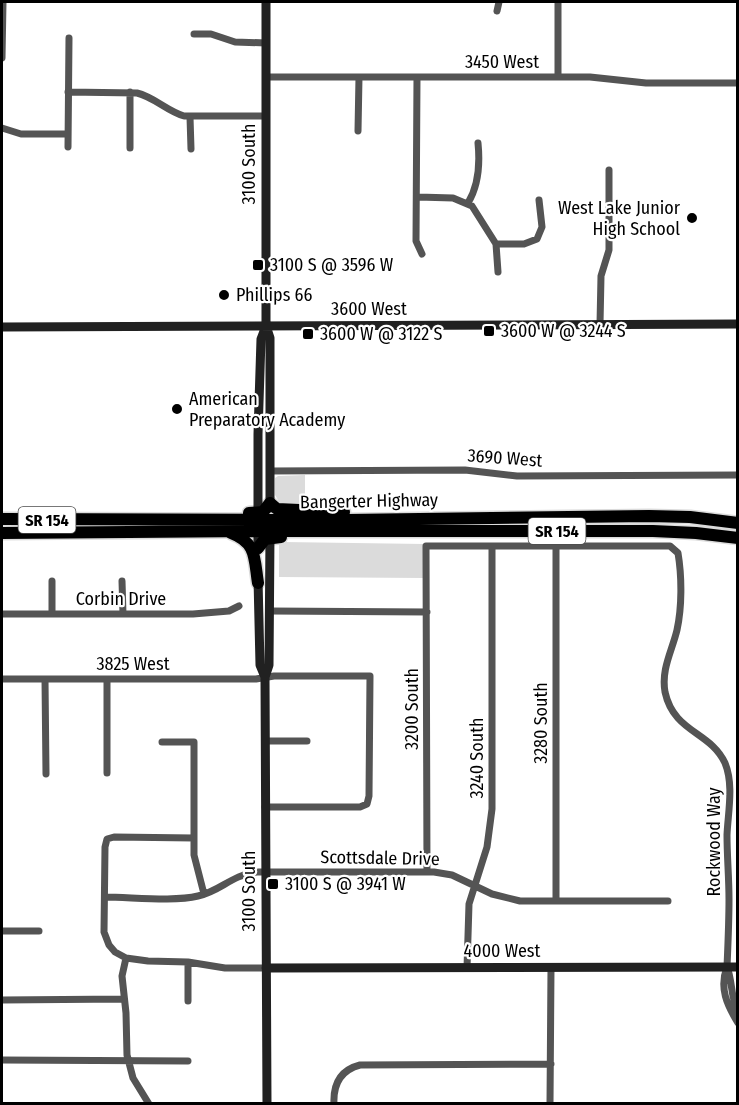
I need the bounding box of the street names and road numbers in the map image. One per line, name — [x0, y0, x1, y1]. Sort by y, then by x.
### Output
street label: 3450 West — [465, 51, 539, 73]
street label: 3100 South — [238, 124, 260, 204]
street label: 3600 West — [331, 298, 407, 320]
street label: 3690 West — [467, 444, 543, 472]
street label: Bangerter Highway — [300, 489, 438, 513]
road number: SR 154 — [18, 507, 76, 533]
road number: SR 154 — [528, 518, 586, 544]
street label: Corbin Drive — [76, 588, 166, 610]
street label: 3825 West — [96, 653, 170, 675]
street label: 3200 South — [401, 668, 423, 750]
street label: 3280 South — [530, 682, 552, 764]
street label: 3240 South — [466, 717, 488, 799]
street label: Rockwood Way — [703, 787, 725, 897]
street label: Scottsdale Drive — [320, 846, 440, 870]
street label: 3100 South — [238, 851, 260, 931]
street label: 4000 West — [464, 940, 541, 962]

